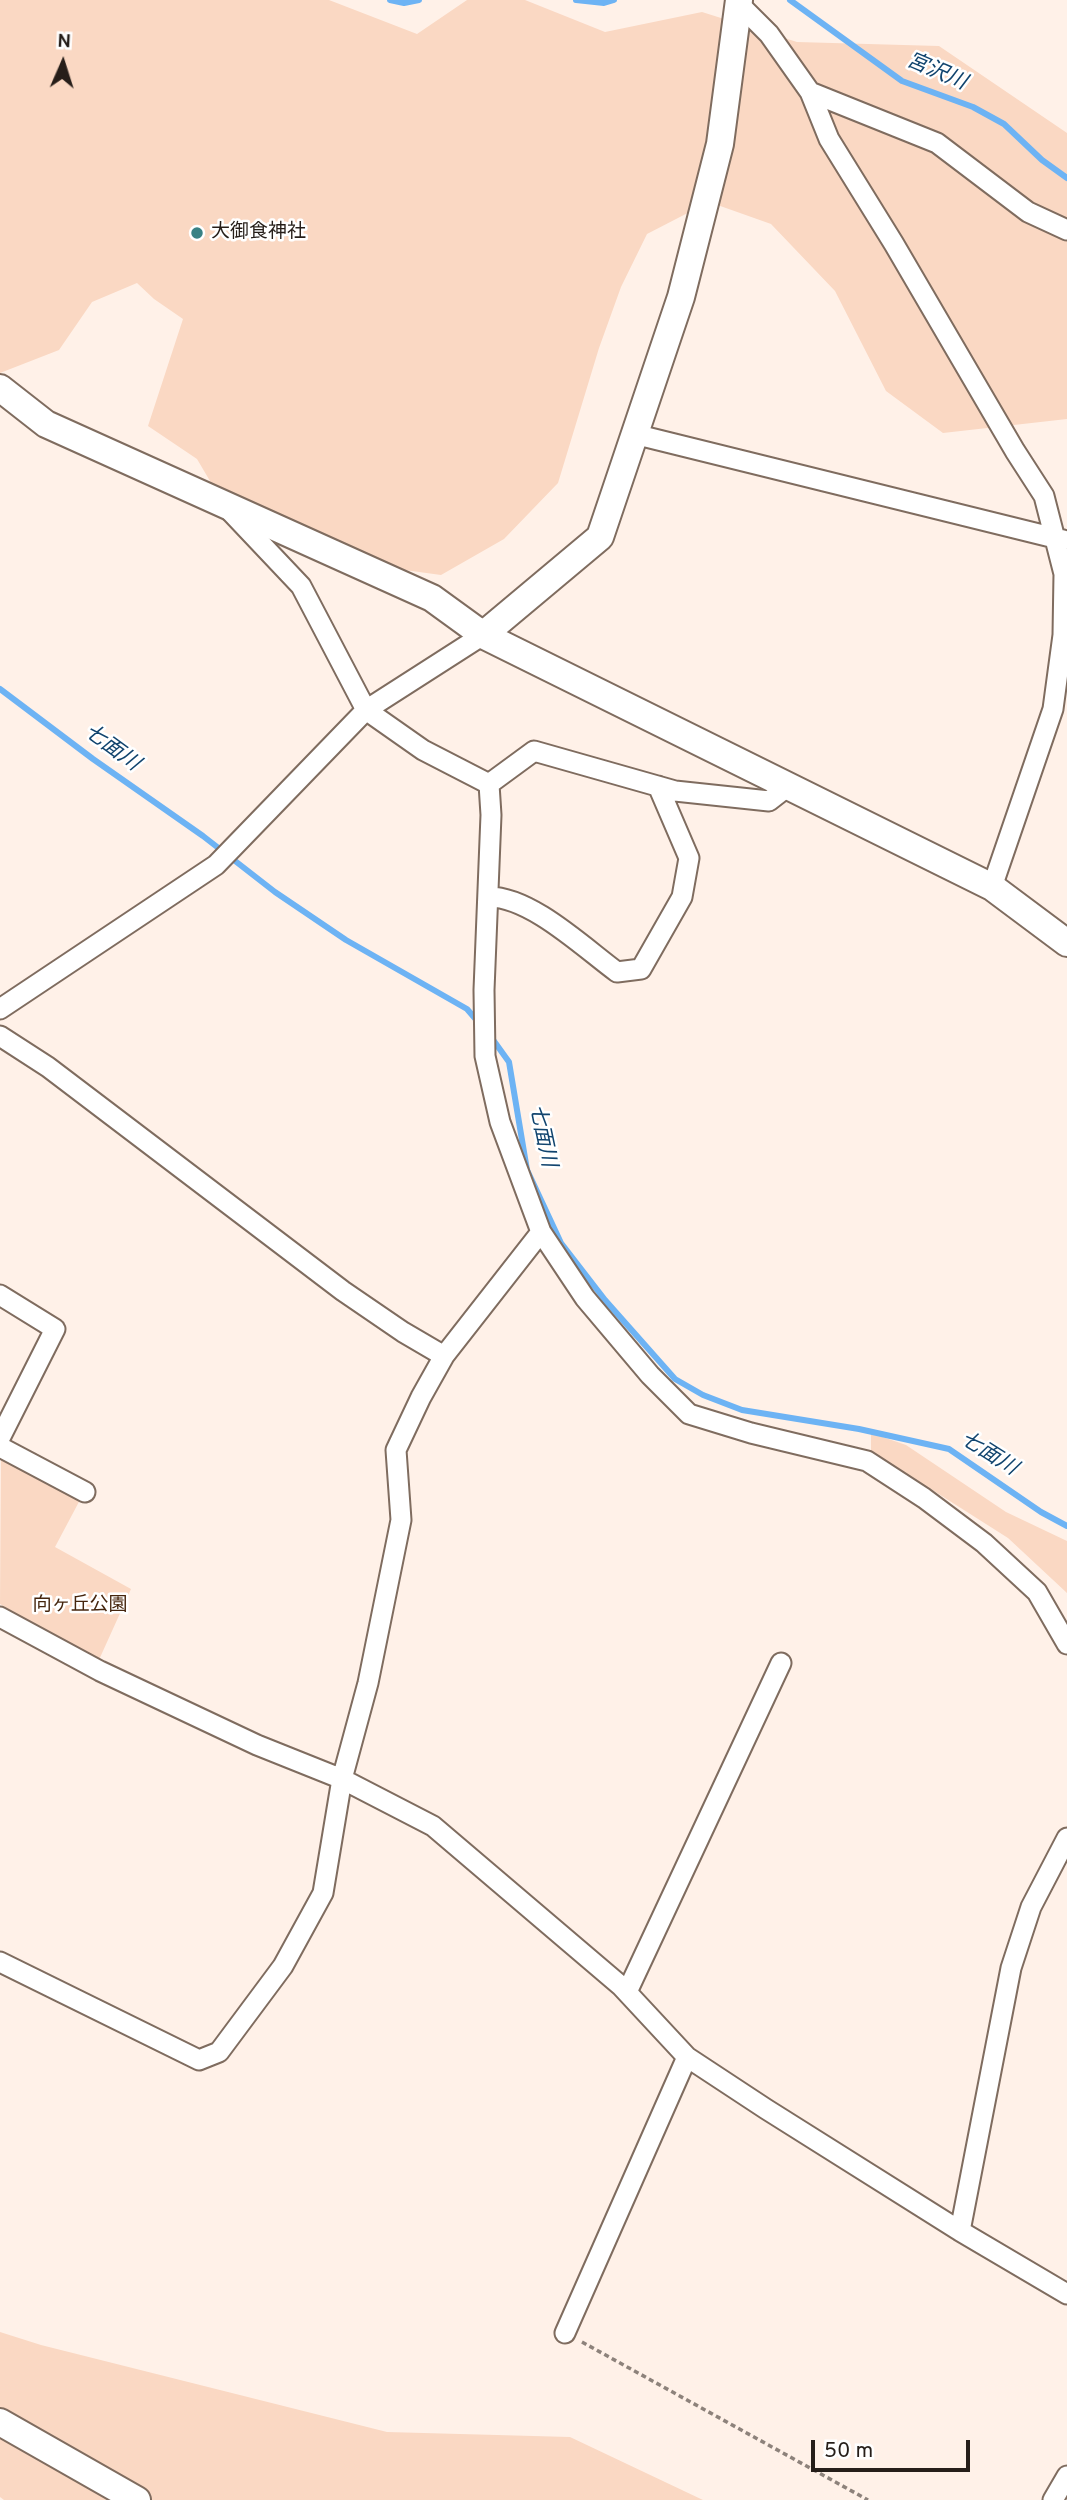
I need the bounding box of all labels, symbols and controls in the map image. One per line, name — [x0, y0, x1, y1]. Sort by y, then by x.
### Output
north arrow — [28, 28, 98, 98]
text: N — [57, 30, 72, 54]
water label: 宮沢川 — [902, 49, 970, 97]
place label: 大御食神社 — [211, 222, 306, 244]
marker: 大御食神社 — [189, 225, 205, 241]
water label: 七面川 — [78, 720, 144, 778]
water label: 七面川 — [522, 1103, 560, 1169]
water label: 七面川 — [955, 1428, 1021, 1482]
park label: 向ヶ丘公園 — [33, 1595, 127, 1617]
scale bar — [815, 2426, 974, 2470]
text: 50 m — [824, 2438, 873, 2465]

